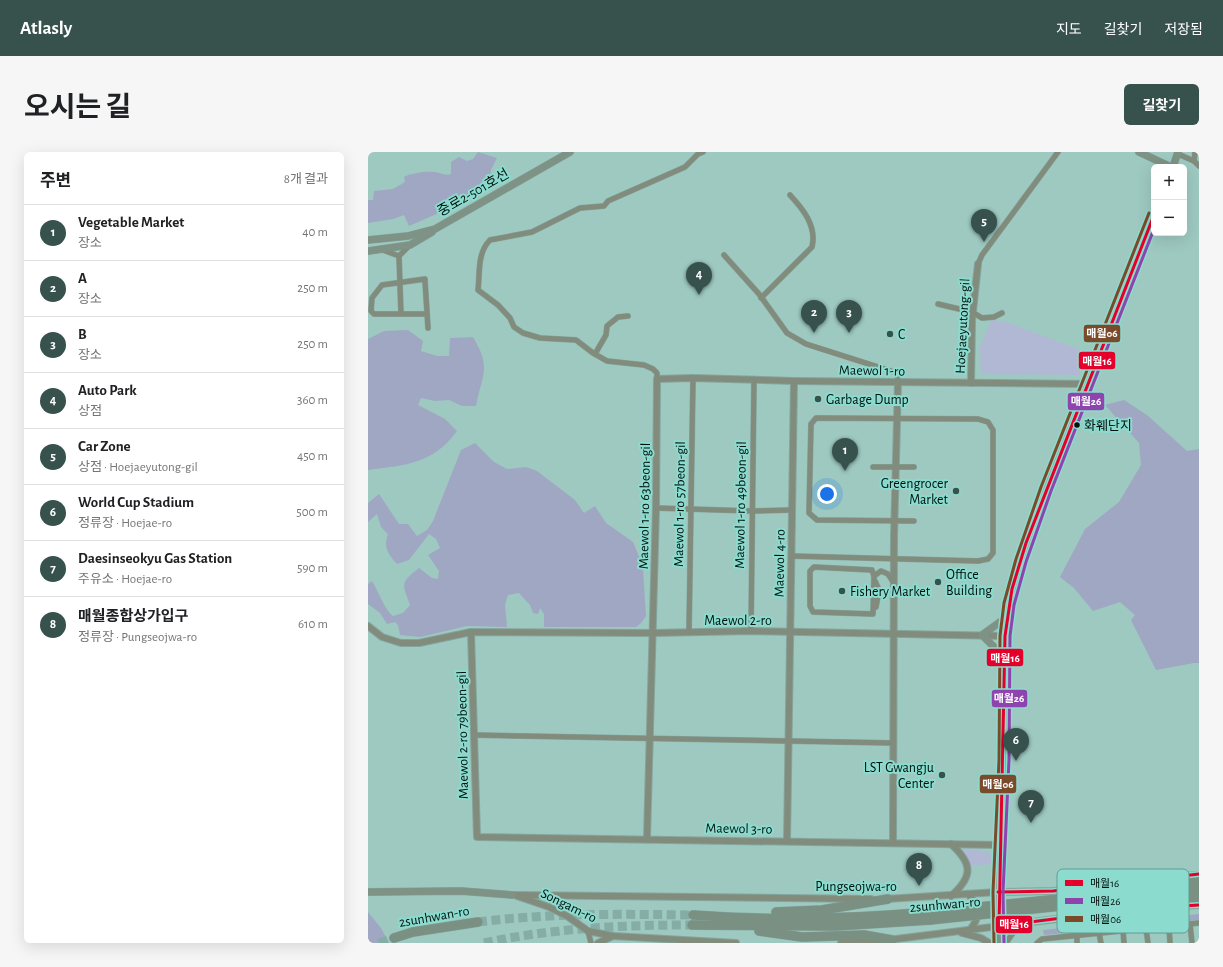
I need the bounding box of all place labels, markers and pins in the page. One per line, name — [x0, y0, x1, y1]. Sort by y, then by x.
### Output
pin: 5 — [971, 209, 997, 242]
pin: 4 — [686, 262, 712, 295]
pin: 2 — [801, 300, 827, 333]
pin: 3 — [836, 300, 862, 333]
place label: C — [898, 328, 905, 342]
marker: C — [885, 329, 895, 339]
place label: Garbage Dump — [826, 393, 909, 407]
marker: Garbage Dump — [813, 394, 823, 404]
place label: 화훼단지 — [1084, 419, 1132, 433]
marker: 화훼단지 — [1072, 420, 1082, 430]
pin: 1 — [832, 438, 858, 471]
place label: Greengrocer Market — [881, 477, 949, 507]
marker: Greengrocer Market — [951, 486, 961, 496]
place label: Office Building — [946, 568, 992, 598]
marker: Office Building — [933, 577, 943, 587]
place label: Fishery Market — [850, 585, 931, 599]
marker: Fishery Market — [837, 586, 847, 596]
pin: 6 — [1003, 728, 1029, 761]
place label: LST Gwangju Center — [864, 761, 934, 791]
marker: LST Gwangju Center — [937, 770, 947, 780]
pin: 7 — [1018, 790, 1044, 823]
pin: 8 — [906, 853, 932, 886]

